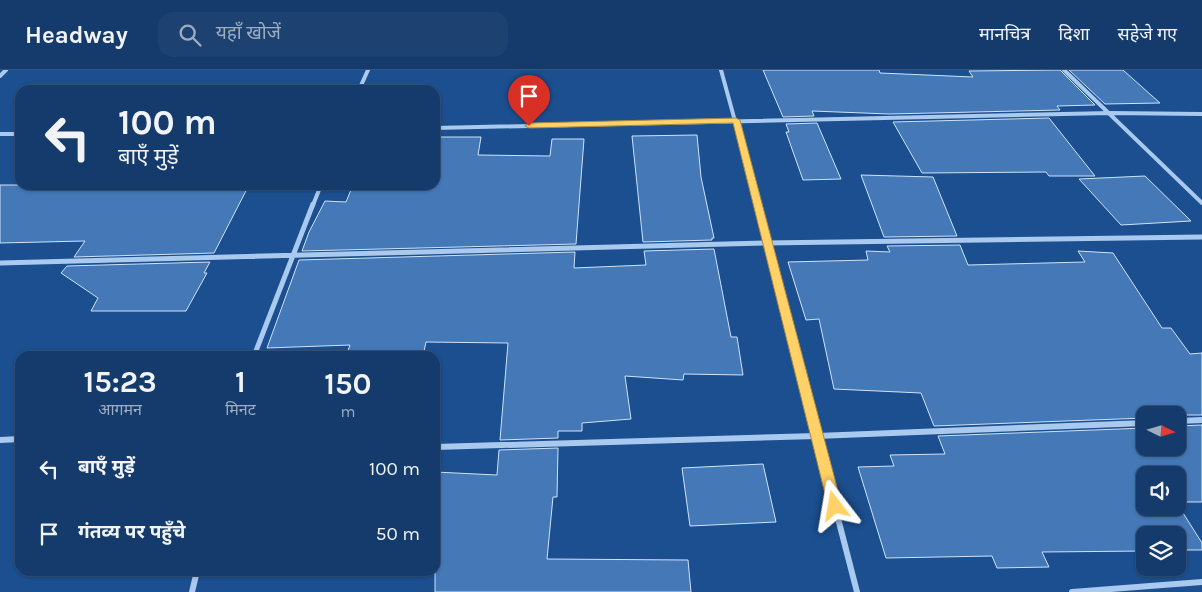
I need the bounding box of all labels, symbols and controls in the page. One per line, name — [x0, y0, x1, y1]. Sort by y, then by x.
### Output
search box — [158, 12, 508, 57]
text: Headway — [25, 21, 128, 49]
icon: search — [176, 21, 204, 49]
text: यहाँ खोजें — [216, 22, 281, 44]
text: मानचित्र — [979, 23, 1030, 45]
text: दिशा — [1058, 23, 1090, 45]
text: सहेजे गए — [1118, 23, 1177, 45]
pin — [508, 75, 550, 126]
icon: arrive — [515, 82, 543, 110]
text: 100 m — [118, 102, 217, 143]
icon: left — [35, 105, 100, 170]
text: बाएँ मुड़ें — [118, 144, 179, 170]
text: 15:23 — [84, 364, 157, 400]
text: 1 — [235, 364, 246, 400]
text: 150 — [324, 366, 371, 402]
text: आगमन — [98, 400, 142, 419]
text: मिनट — [225, 400, 256, 419]
text: m — [340, 402, 355, 421]
north arrow — [1136, 406, 1186, 456]
map controls — [1136, 406, 1186, 576]
icon: left — [35, 455, 63, 483]
text: बाएँ मुड़ें — [78, 456, 135, 478]
text: 100 m — [369, 458, 420, 480]
button: sound — [1136, 466, 1186, 516]
position arrow — [808, 479, 860, 531]
icon: arrive — [35, 520, 63, 548]
text: गंतव्य पर पहुँचे — [78, 521, 185, 543]
text: 50 m — [376, 523, 420, 545]
button: layers — [1136, 526, 1186, 576]

